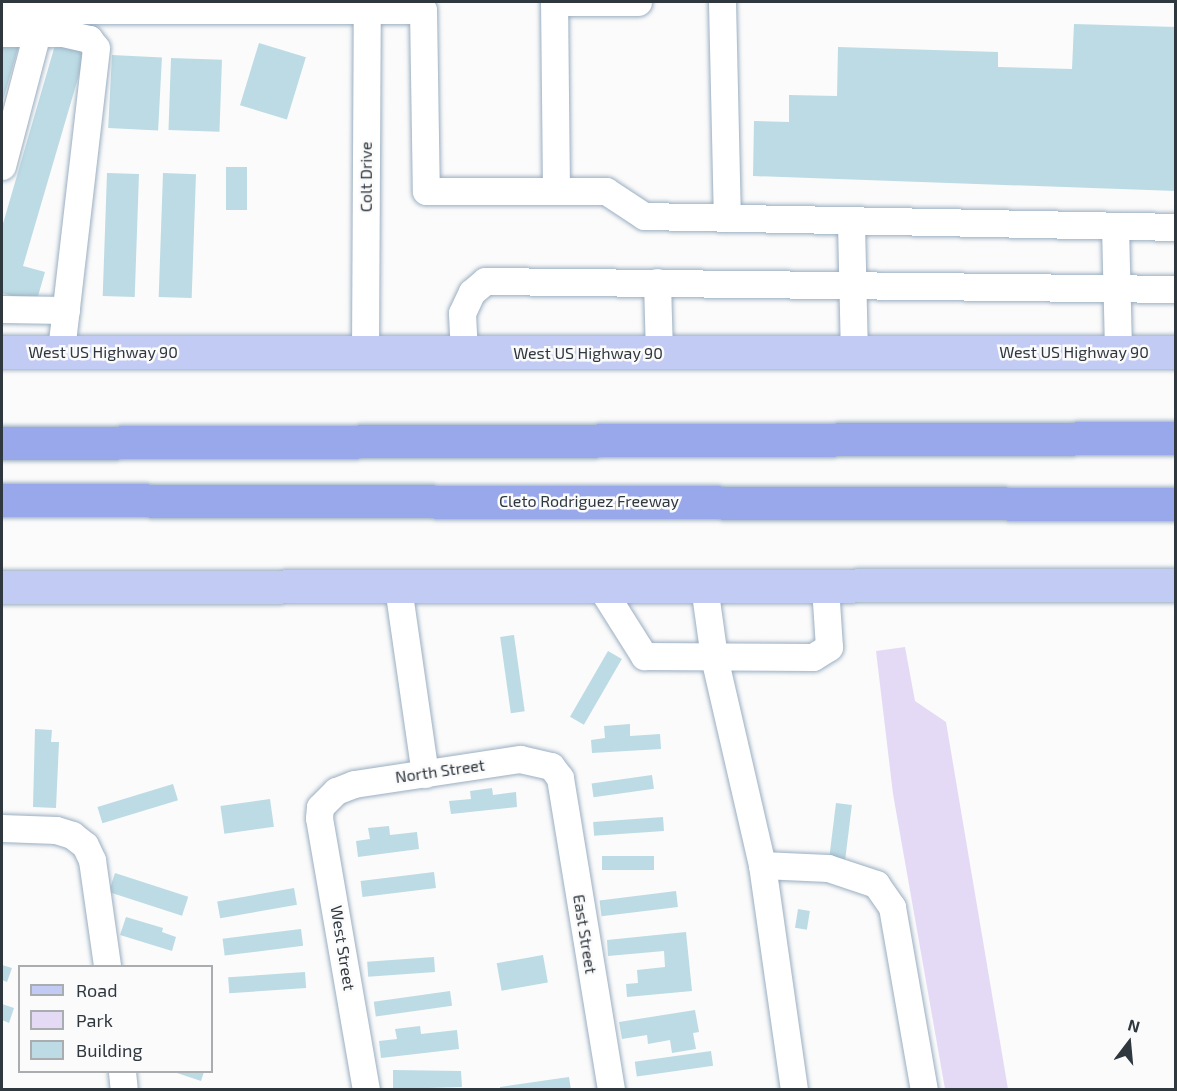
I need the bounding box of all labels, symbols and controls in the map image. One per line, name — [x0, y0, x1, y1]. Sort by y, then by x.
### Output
street label: Colt Drive — [356, 142, 376, 212]
street label: West US Highway 90 — [28, 342, 178, 362]
street label: West US Highway 90 — [999, 342, 1149, 362]
street label: West US Highway 90 — [513, 343, 663, 363]
street label: Cleto Rodriguez Freeway — [499, 491, 679, 511]
street label: North Street — [394, 755, 486, 787]
street label: East Street — [569, 893, 601, 975]
street label: West Street — [327, 904, 359, 992]
legend — [18, 965, 213, 1073]
text: Road — [76, 979, 117, 1001]
text: Park — [76, 1009, 113, 1031]
north arrow — [1099, 1013, 1159, 1073]
text: N — [1126, 1014, 1142, 1036]
text: Building — [76, 1039, 143, 1061]

